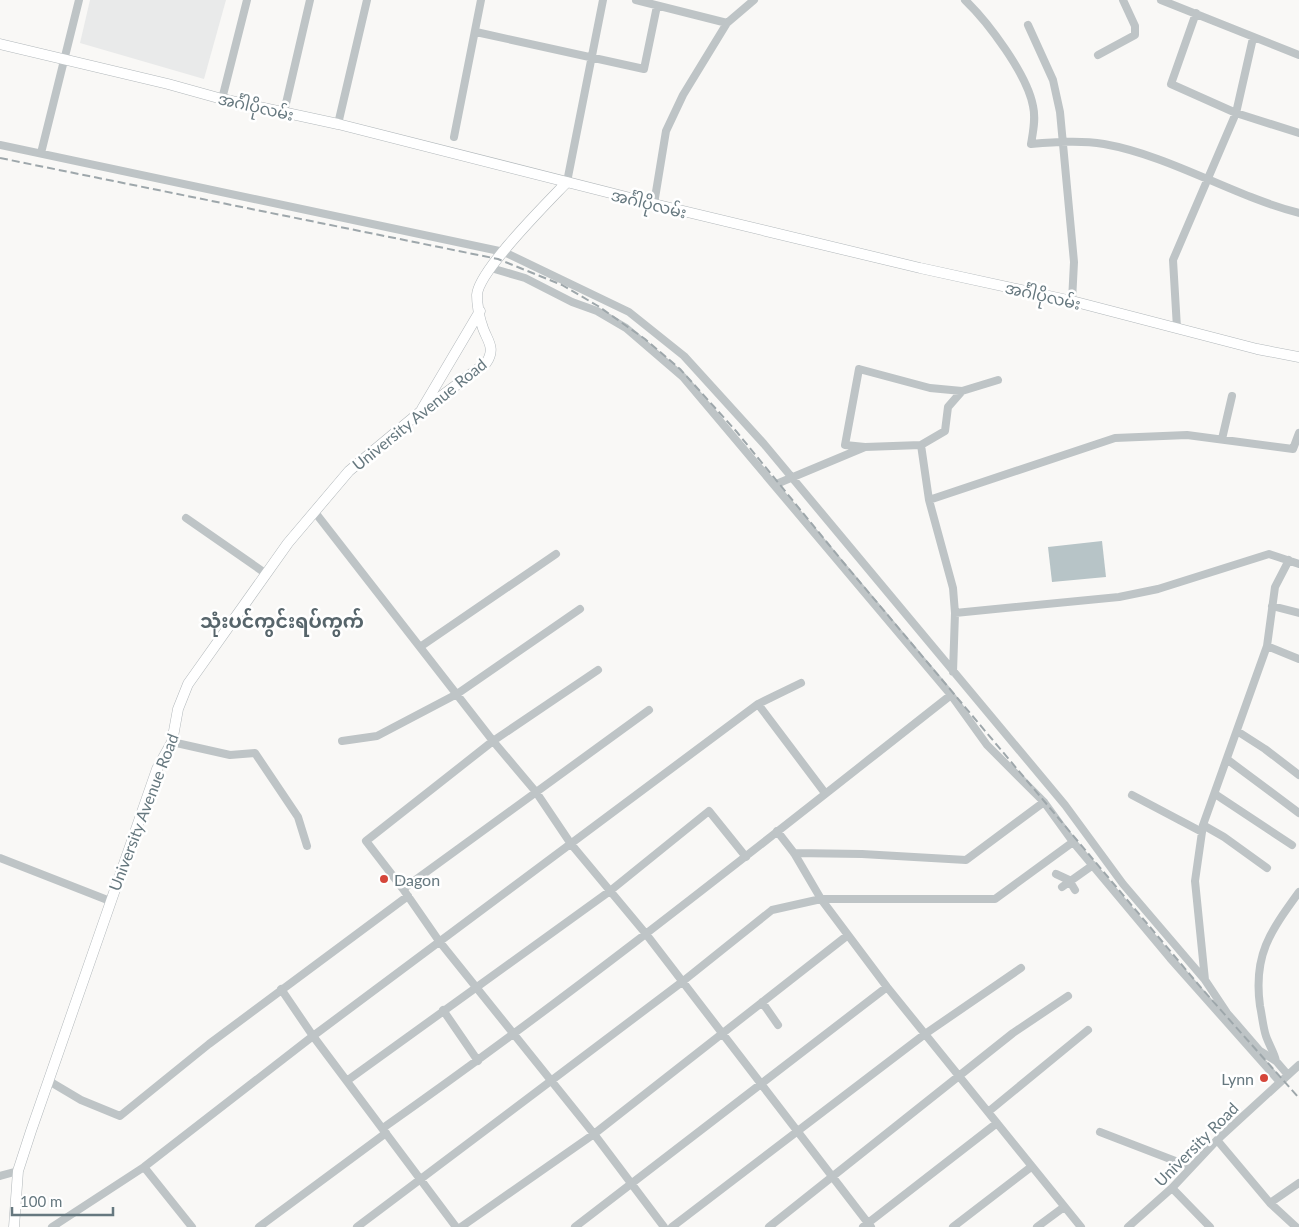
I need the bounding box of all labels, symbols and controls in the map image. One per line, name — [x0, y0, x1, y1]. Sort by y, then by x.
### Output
street label: အင်္ဂါပိုလမ်း — [215, 87, 296, 130]
street label: အင်္ဂါပိုလမ်း — [608, 183, 689, 227]
street label: အင်္ဂါပိုလမ်း — [1002, 276, 1083, 319]
street label: University Avenue Road — [348, 354, 490, 474]
district label: သုံးပင်ကွင်းရပ်ကွက် — [200, 608, 364, 637]
street label: University Avenue Road — [104, 731, 182, 893]
place label: Dagon — [394, 870, 440, 889]
marker: Dagon — [378, 873, 390, 885]
place label: Lynn — [1221, 1069, 1254, 1088]
marker: Lynn — [1258, 1072, 1270, 1084]
street label: University Road — [1150, 1098, 1242, 1190]
scale bar — [12, 1184, 114, 1216]
text: 100 m — [20, 1192, 62, 1210]

